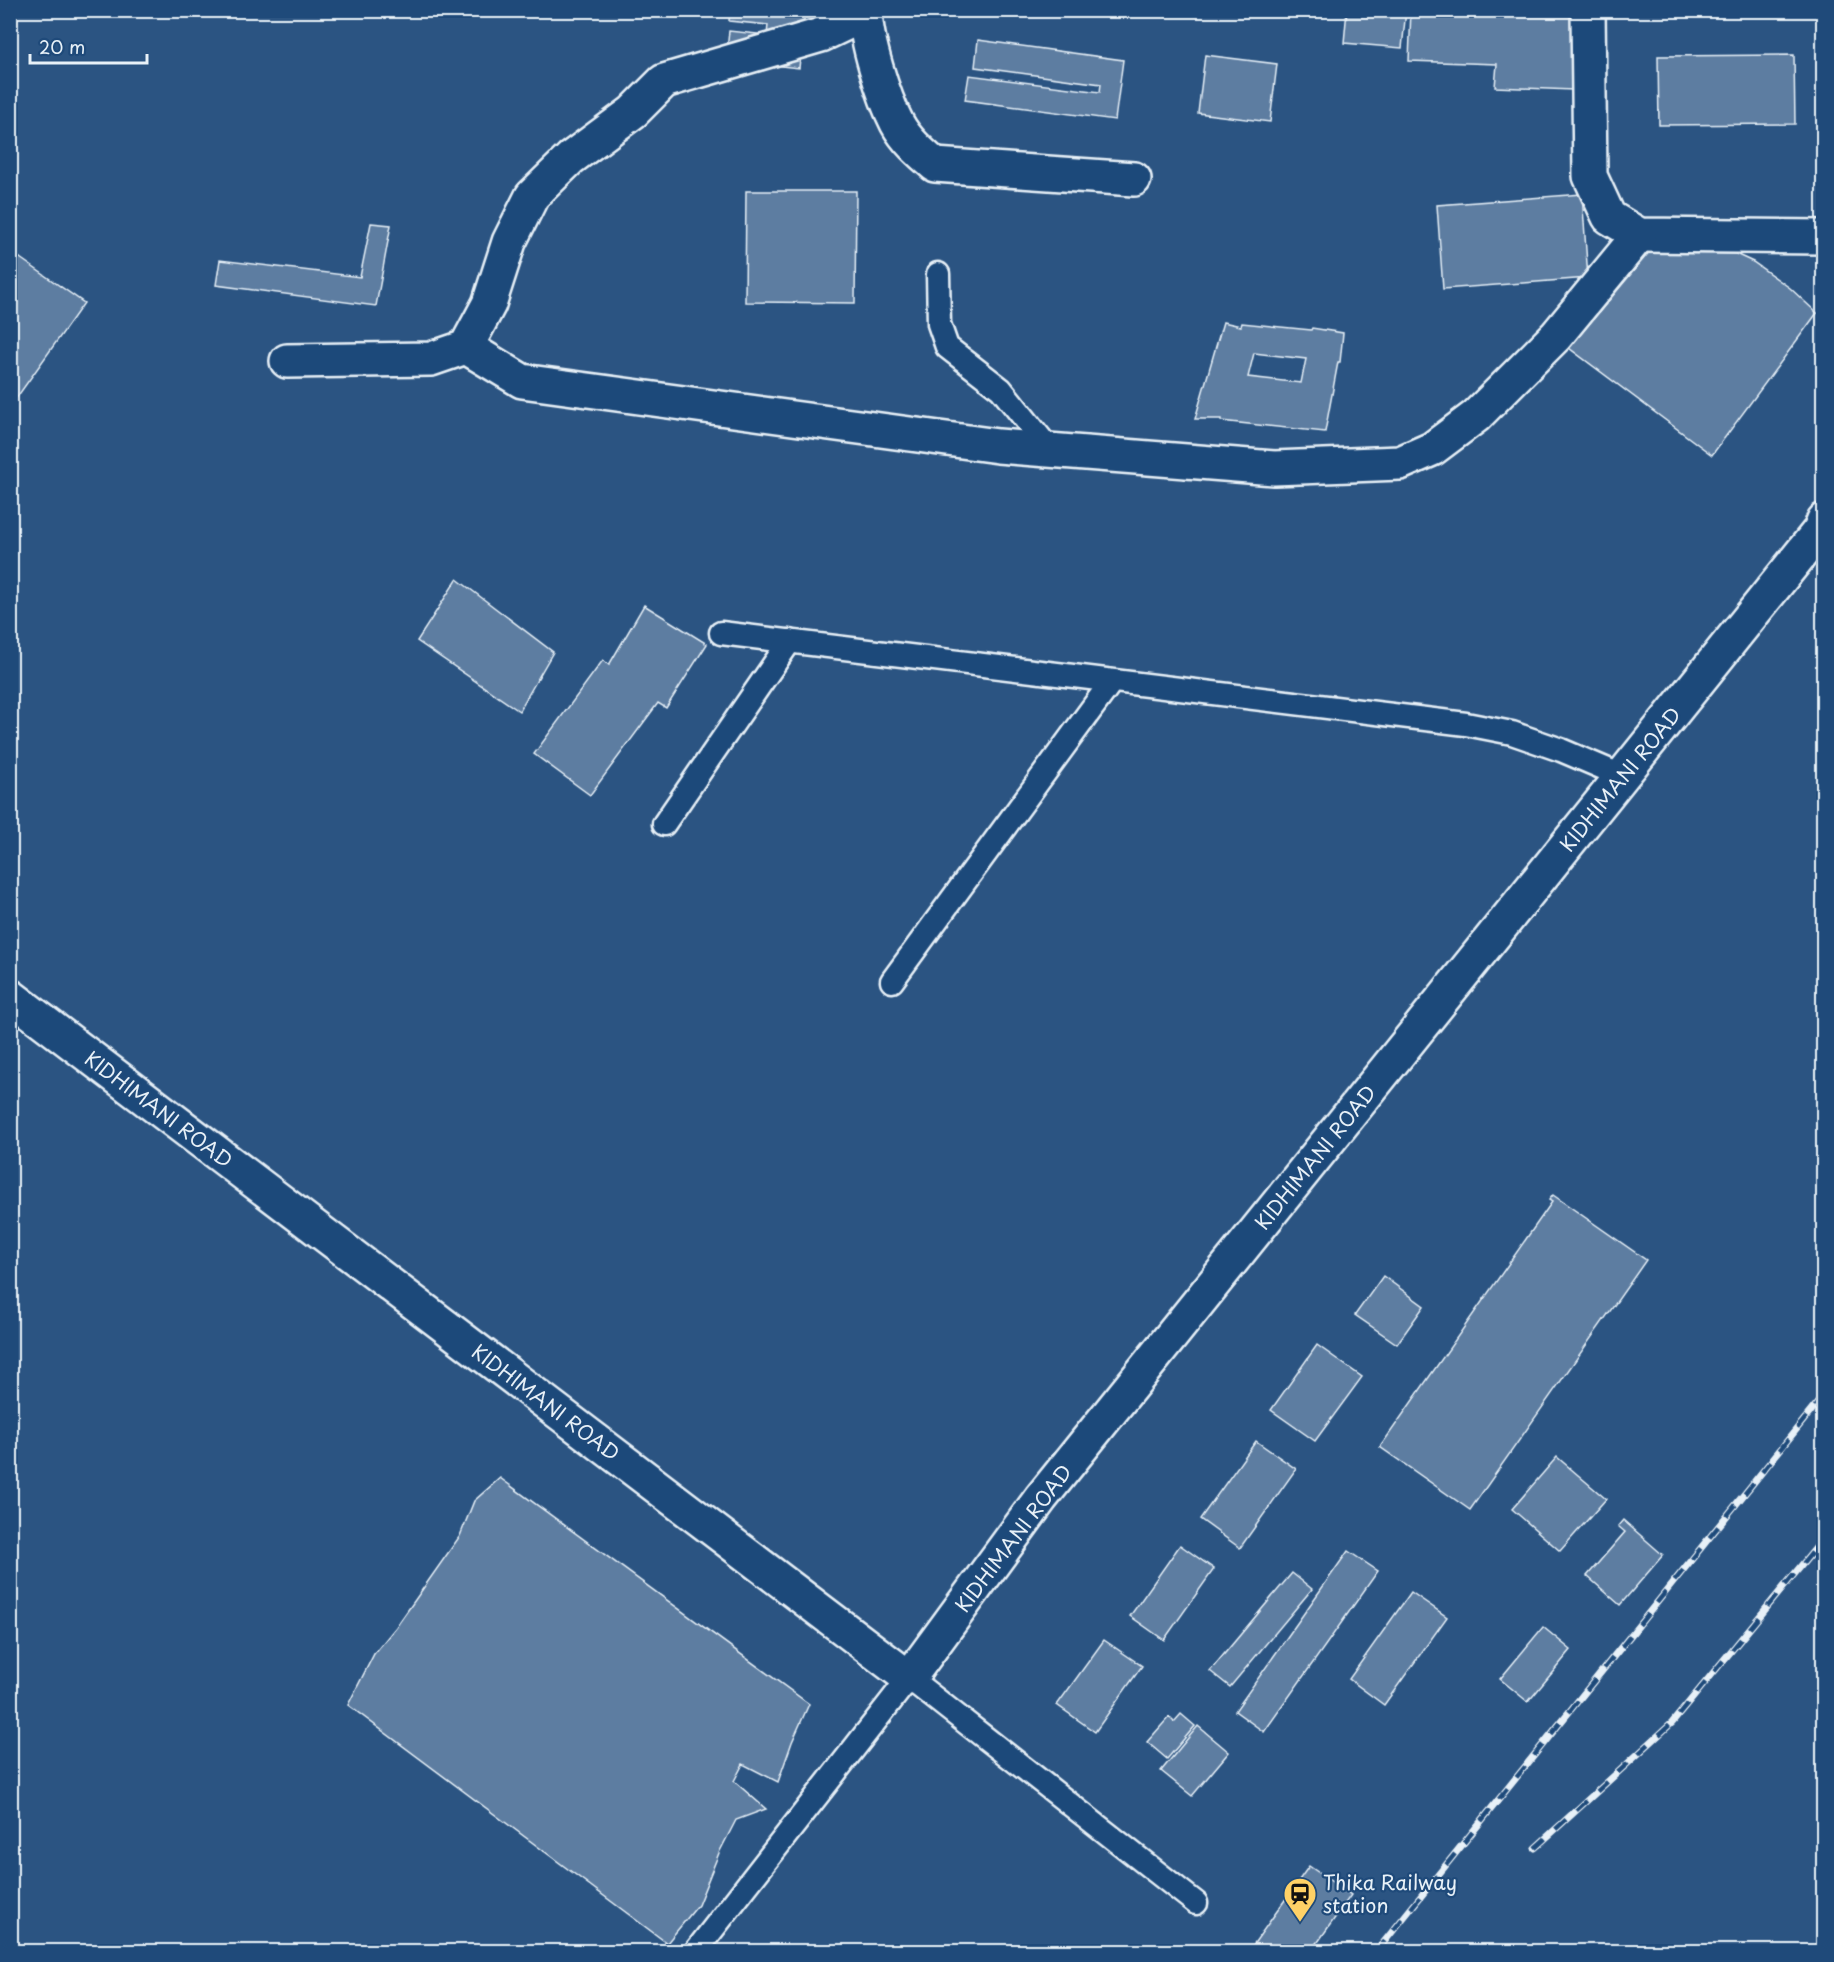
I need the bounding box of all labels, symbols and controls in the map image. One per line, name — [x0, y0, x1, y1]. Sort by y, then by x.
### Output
scale bar — [30, 27, 147, 65]
text: 20 m — [39, 33, 85, 60]
street label: KIDHIMANI ROAD — [1552, 700, 1688, 858]
street label: KIDHIMANI ROAD — [79, 1043, 239, 1175]
street label: KIDHIMANI ROAD — [1247, 1078, 1383, 1236]
street label: KIDHIMANI ROAD — [466, 1336, 626, 1468]
street label: KIDHIMANI ROAD — [947, 1458, 1079, 1618]
place label: Thika Railway station — [1323, 1867, 1457, 1920]
station icon: Thika Railway station — [1282, 1876, 1318, 1923]

